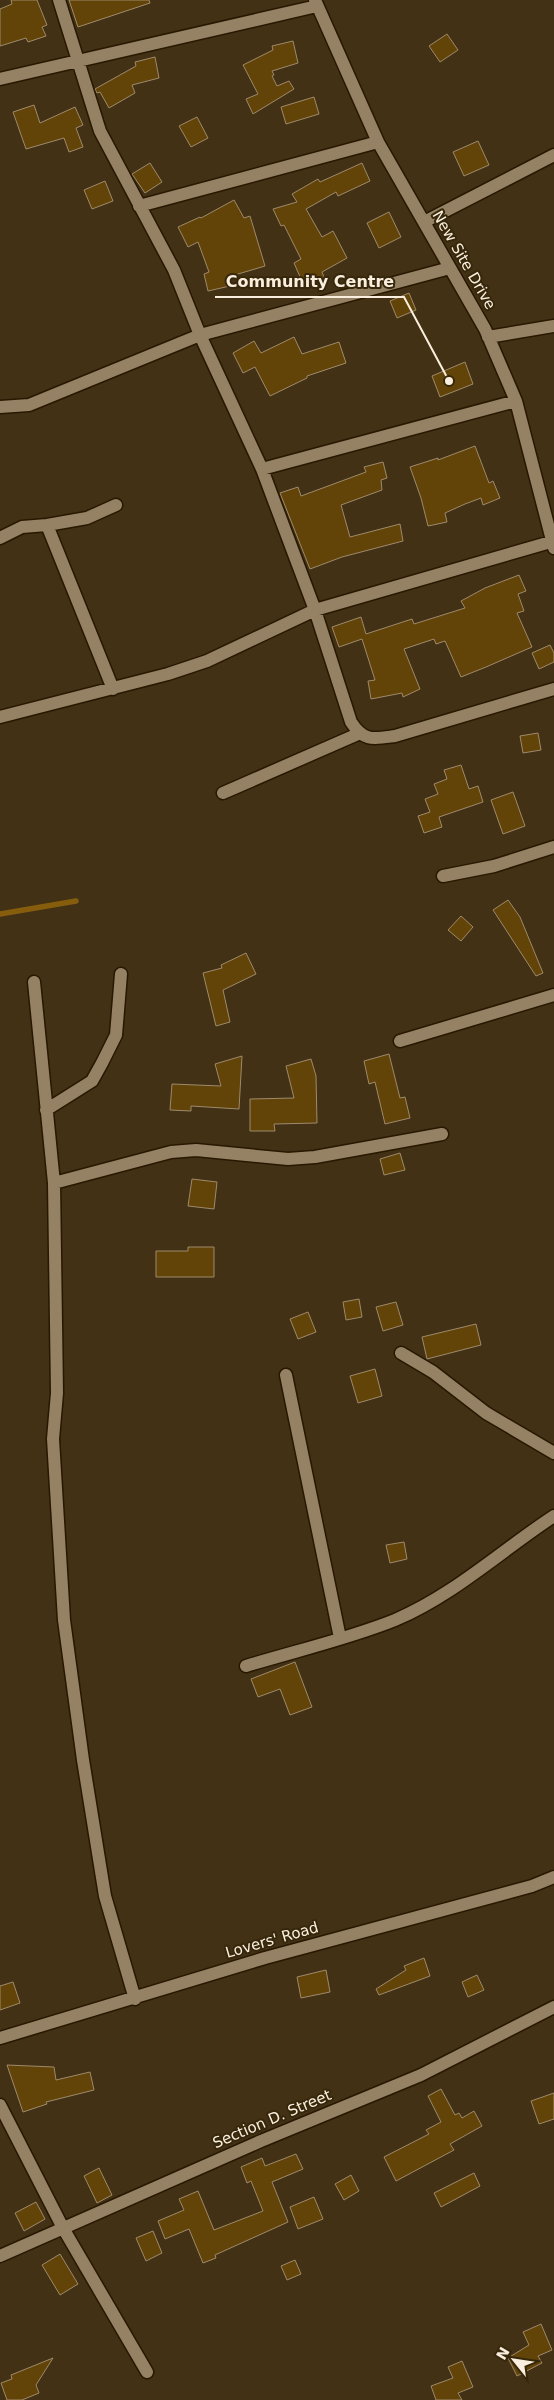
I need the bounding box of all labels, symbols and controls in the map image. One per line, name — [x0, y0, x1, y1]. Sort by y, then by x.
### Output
street label: New Site Drive — [428, 207, 500, 313]
callout: Community Centre — [215, 266, 404, 297]
text: Community Centre — [226, 272, 394, 291]
street label: Lovers' Road — [223, 1918, 321, 1962]
street label: Section D. Street — [210, 2086, 334, 2152]
north arrow — [489, 2335, 539, 2385]
text: N — [493, 2344, 513, 2363]

